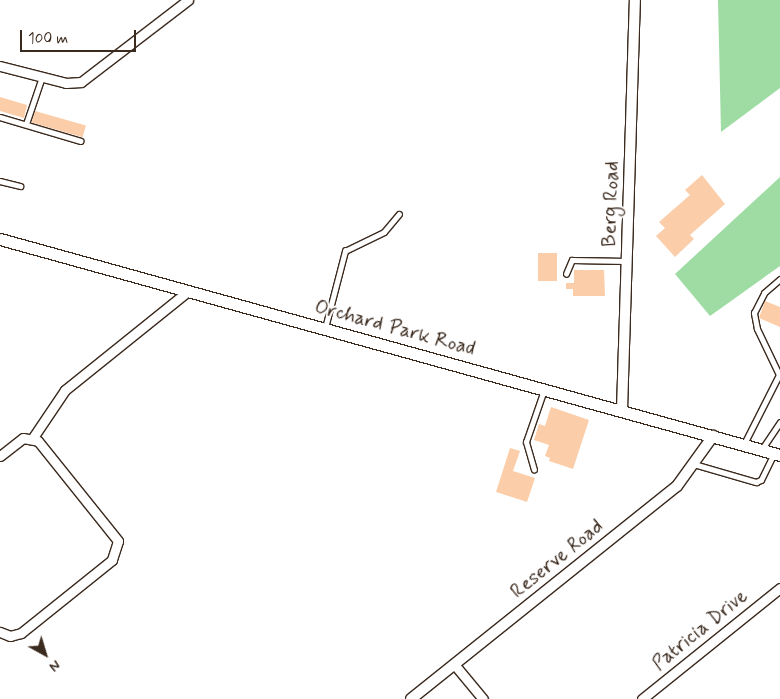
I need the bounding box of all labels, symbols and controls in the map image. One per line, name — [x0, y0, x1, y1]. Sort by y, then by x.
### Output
scale bar — [22, 20, 139, 52]
text: 100 m — [28, 29, 68, 49]
street label: Berg Road — [598, 161, 624, 247]
street label: Orchard Park Road — [314, 296, 476, 360]
street label: Reserve Road — [506, 514, 608, 604]
street label: Patricia Drive — [648, 584, 752, 676]
north arrow — [20, 629, 70, 679]
text: N — [45, 656, 64, 676]

